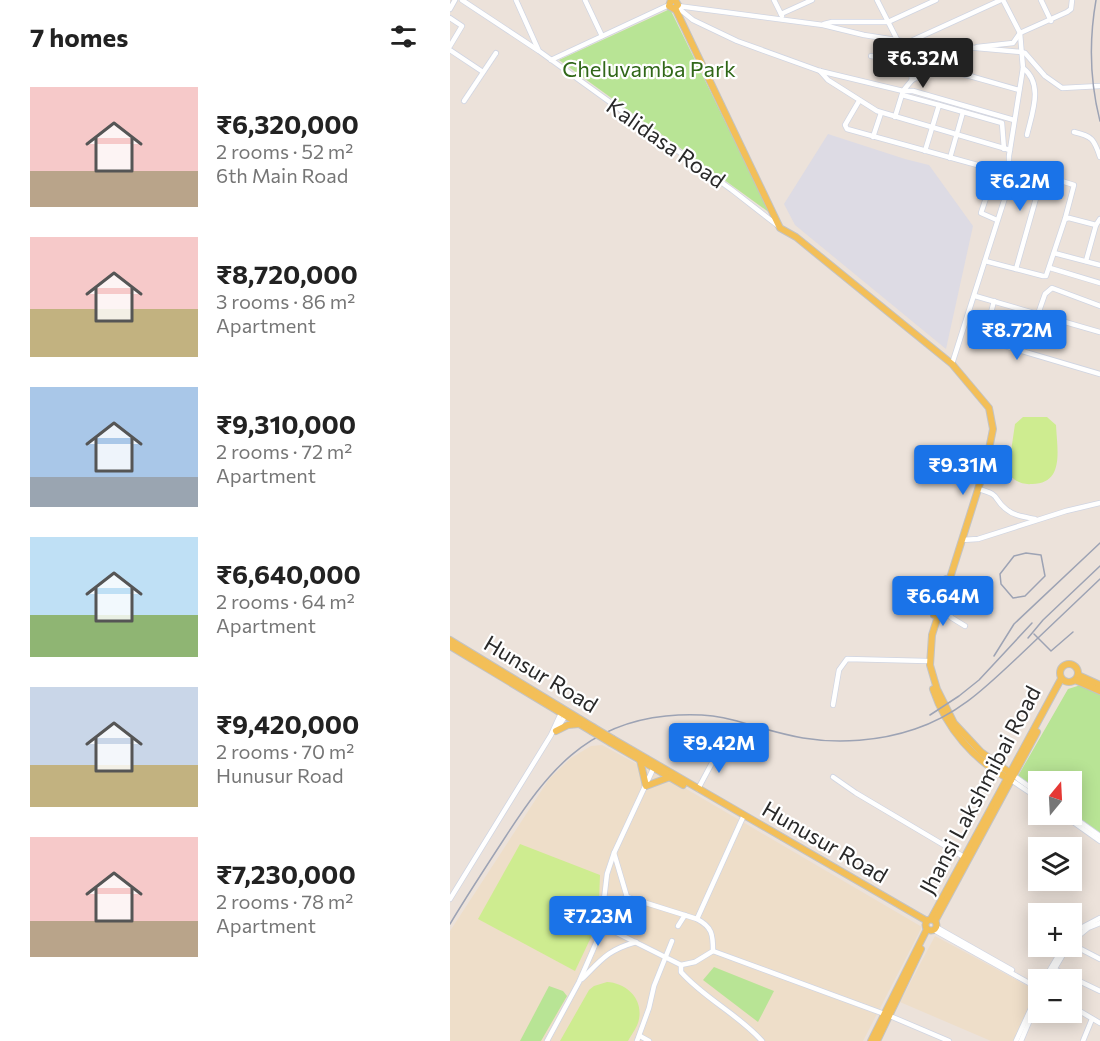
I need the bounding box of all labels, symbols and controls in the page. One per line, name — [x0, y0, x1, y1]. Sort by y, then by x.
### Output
icon: filters — [387, 20, 420, 53]
text: 7 homes — [30, 21, 128, 52]
pin: ₹6.32M — [874, 38, 972, 89]
text: ₹6.32M — [887, 45, 959, 69]
park label: Cheluvamba Park — [562, 55, 736, 82]
street label: Kalidasa Road — [602, 92, 731, 193]
text: ₹6,320,000 — [216, 108, 359, 139]
icon: home — [78, 111, 150, 183]
text: 2 rooms · 52 m² — [216, 139, 353, 163]
pin: ₹6.2M — [978, 161, 1062, 212]
text: 6th Main Road — [216, 163, 348, 187]
text: ₹6.2M — [990, 168, 1050, 192]
text: ₹8,720,000 — [216, 258, 358, 289]
icon: home — [78, 261, 150, 333]
text: 3 rooms · 86 m² — [216, 289, 355, 313]
pin: ₹8.72M — [968, 310, 1066, 361]
text: Apartment — [216, 313, 316, 337]
text: ₹8.72M — [981, 317, 1053, 341]
text: ₹9,310,000 — [216, 408, 356, 439]
icon: home — [78, 411, 150, 483]
text: 2 rooms · 72 m² — [216, 439, 352, 463]
pin: ₹9.31M — [914, 445, 1012, 496]
text: ₹9.31M — [928, 452, 998, 476]
text: Apartment — [216, 463, 316, 487]
text: ₹6,640,000 — [216, 558, 361, 589]
icon: home — [78, 561, 150, 633]
pin: ₹6.64M — [894, 576, 992, 627]
text: ₹6.64M — [906, 583, 980, 607]
text: 2 rooms · 64 m² — [216, 589, 355, 613]
text: Apartment — [216, 613, 316, 637]
street label: Hunsur Road — [479, 629, 603, 718]
street label: Jhansi Lakshmibai Road — [913, 681, 1046, 899]
text: ₹9,420,000 — [216, 708, 359, 739]
icon: home — [78, 711, 150, 783]
pin: ₹9.42M — [670, 723, 768, 774]
text: ₹9.42M — [683, 730, 755, 754]
text: 2 rooms · 70 m² — [216, 739, 354, 763]
text: Hunusur Road — [216, 763, 344, 787]
north arrow — [1028, 771, 1082, 825]
map controls — [1028, 771, 1082, 1023]
street label: Hunusur Road — [758, 795, 893, 888]
button: layers — [1028, 837, 1082, 891]
text: ₹7,230,000 — [216, 858, 356, 889]
icon: home — [78, 861, 150, 933]
text: 2 rooms · 78 m² — [216, 889, 353, 913]
pin: ₹7.23M — [549, 896, 647, 947]
text: ₹7.23M — [563, 903, 633, 927]
button: + — [1028, 903, 1082, 957]
text: Apartment — [216, 913, 316, 937]
button: − — [1028, 969, 1082, 1023]

